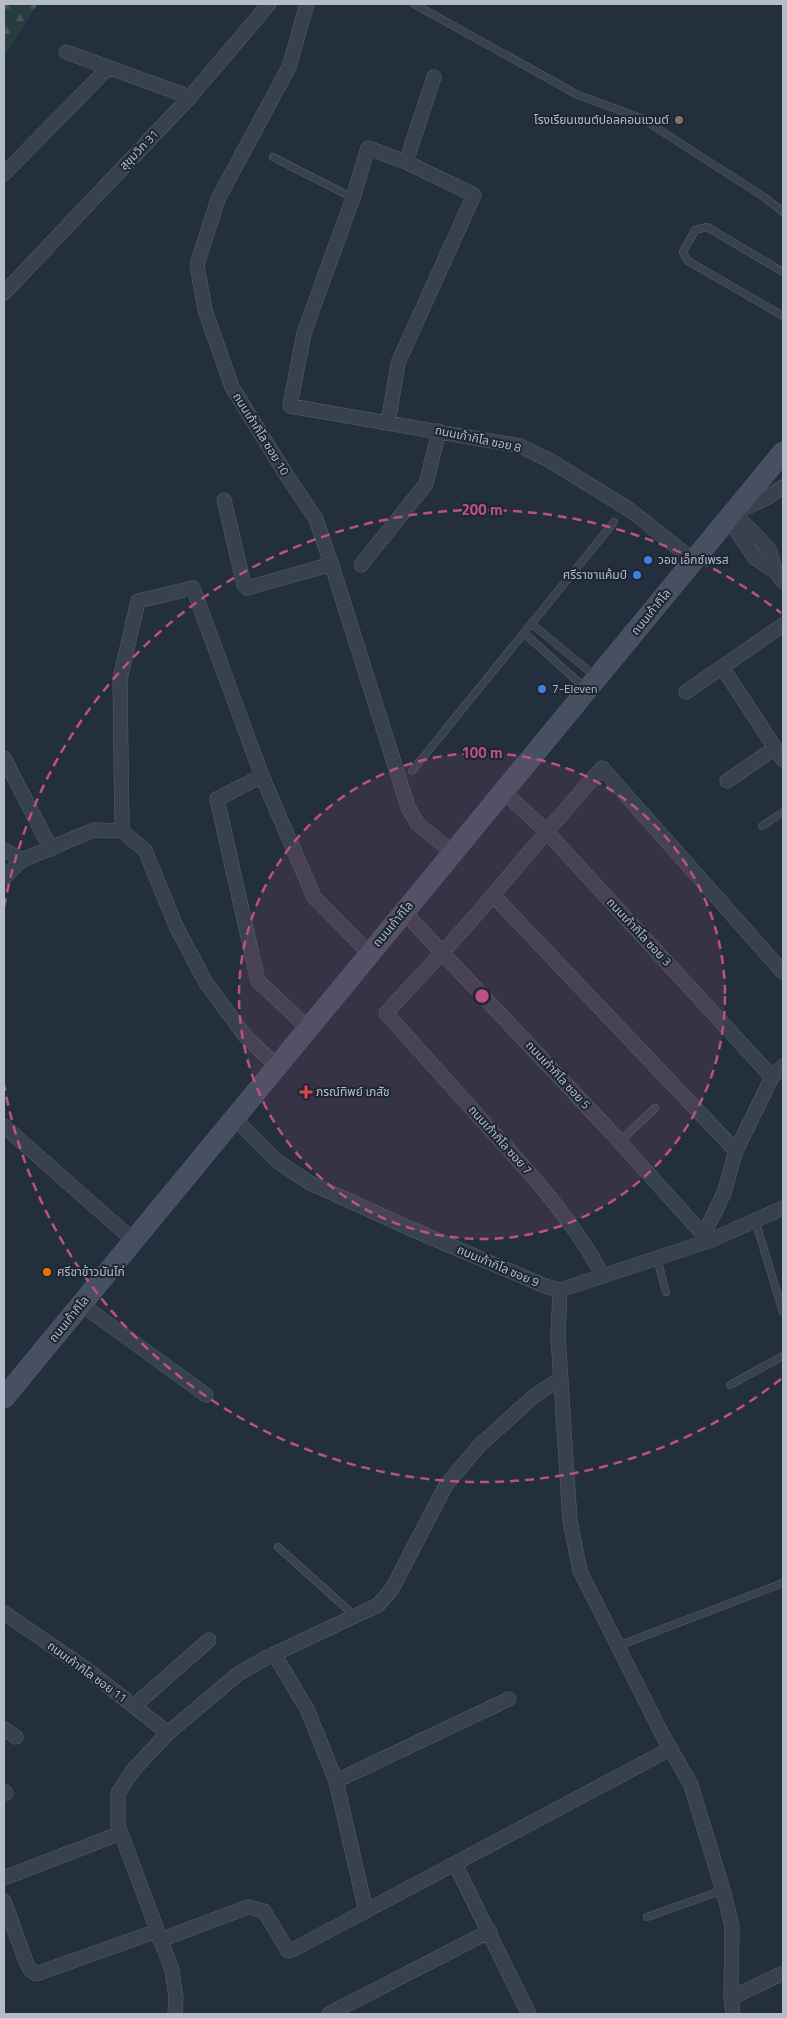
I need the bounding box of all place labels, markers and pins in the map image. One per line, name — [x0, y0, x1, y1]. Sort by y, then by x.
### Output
place label: โรงเรียนเซนต์ปอลคอนแวนต์ — [534, 110, 669, 129]
marker: โรงเรียนเซนต์ปอลคอนแวนต์ — [673, 114, 685, 126]
place label: วอช เอ็กซ์เพรส — [658, 550, 729, 569]
marker: วอช เอ็กซ์เพรส — [642, 554, 654, 566]
place label: ศรีราชาแค้มป์ — [563, 565, 627, 584]
marker: ศรีราชาแค้มป์ — [631, 569, 643, 581]
place label: 7-Eleven — [552, 679, 598, 698]
marker: 7-Eleven — [536, 683, 548, 695]
centre of rings — [473, 987, 491, 1005]
place label: ภรณ์ทิพย์ เภสัช — [316, 1082, 390, 1101]
marker: ภรณ์ทิพย์ เภสัช — [300, 1086, 312, 1098]
place label: ศรีชาข้าวมันไก่ — [57, 1262, 125, 1281]
marker: ศรีชาข้าวมันไก่ — [41, 1266, 53, 1278]

